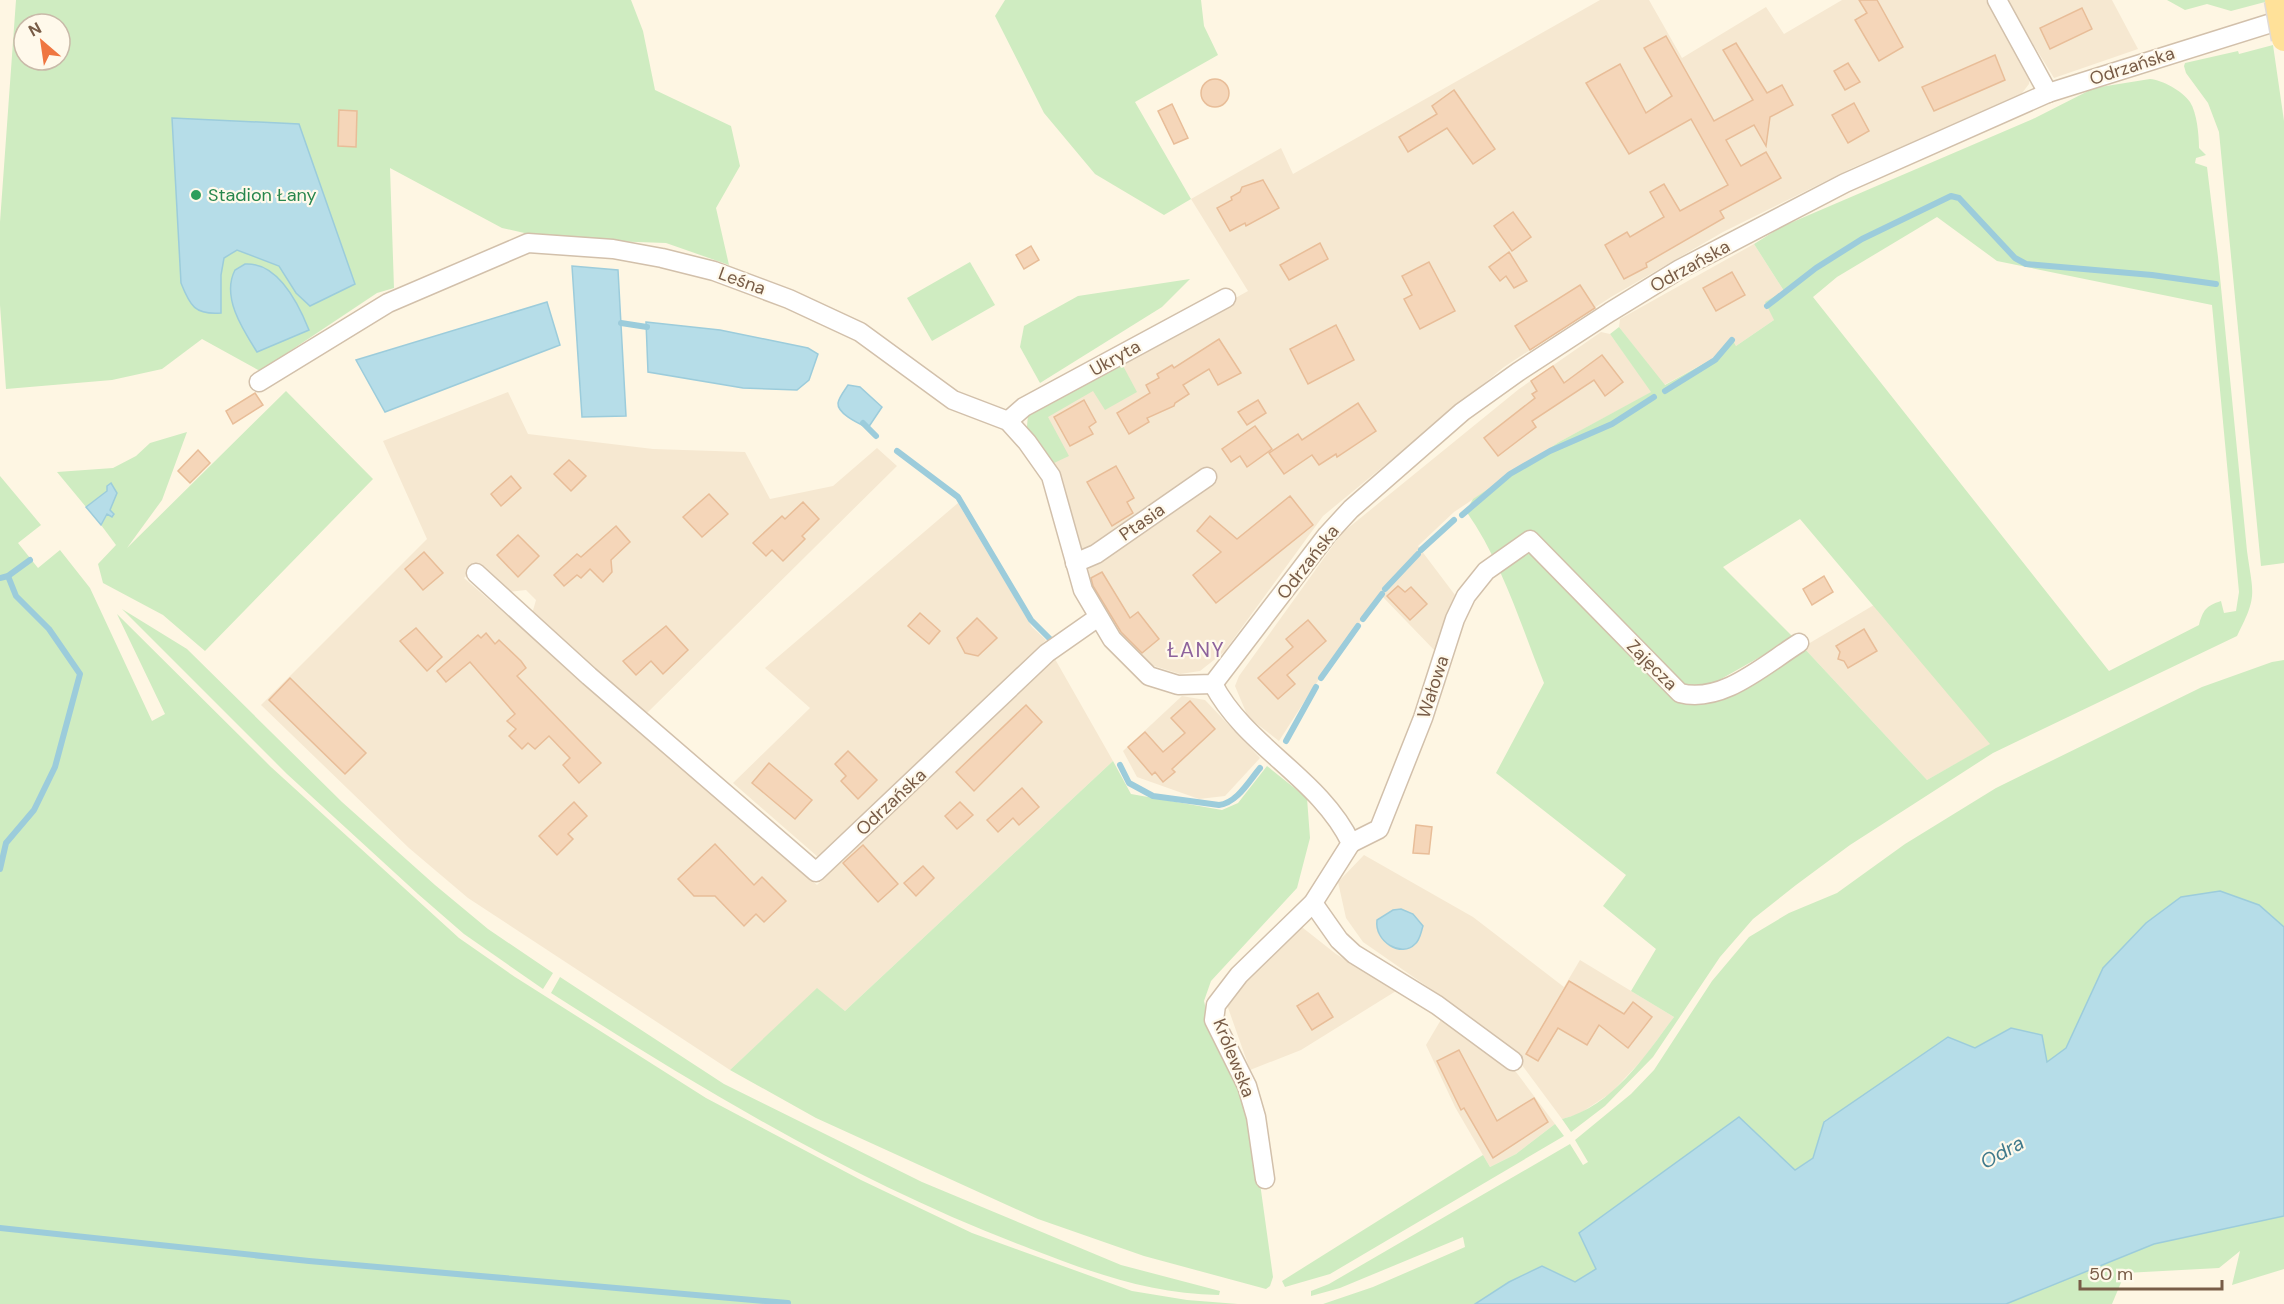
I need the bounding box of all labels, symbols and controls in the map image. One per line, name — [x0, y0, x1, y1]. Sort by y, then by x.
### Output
north arrow — [12, 12, 72, 72]
text: N — [25, 17, 45, 41]
street label: Odrzańska — [2086, 41, 2178, 91]
place label: Stadion Łany — [208, 183, 317, 207]
marker: Stadion Łany — [189, 188, 203, 202]
street label: Odrzańska — [1646, 234, 1734, 298]
street label: Leśna — [715, 261, 769, 301]
street label: Ukryta — [1085, 334, 1145, 382]
street label: Ptasia — [1114, 498, 1170, 546]
street label: Odrzańska — [1271, 520, 1345, 604]
street label: Zajęcza — [1621, 634, 1683, 696]
district label: ŁANY — [1167, 636, 1225, 664]
street label: Wałowa — [1412, 653, 1454, 721]
street label: Odrzańska — [851, 763, 931, 841]
street label: Królewska — [1207, 1015, 1261, 1101]
water label: Odra — [1975, 1129, 2029, 1175]
scale bar — [2080, 1253, 2222, 1291]
text: 50 m — [2089, 1262, 2133, 1286]

